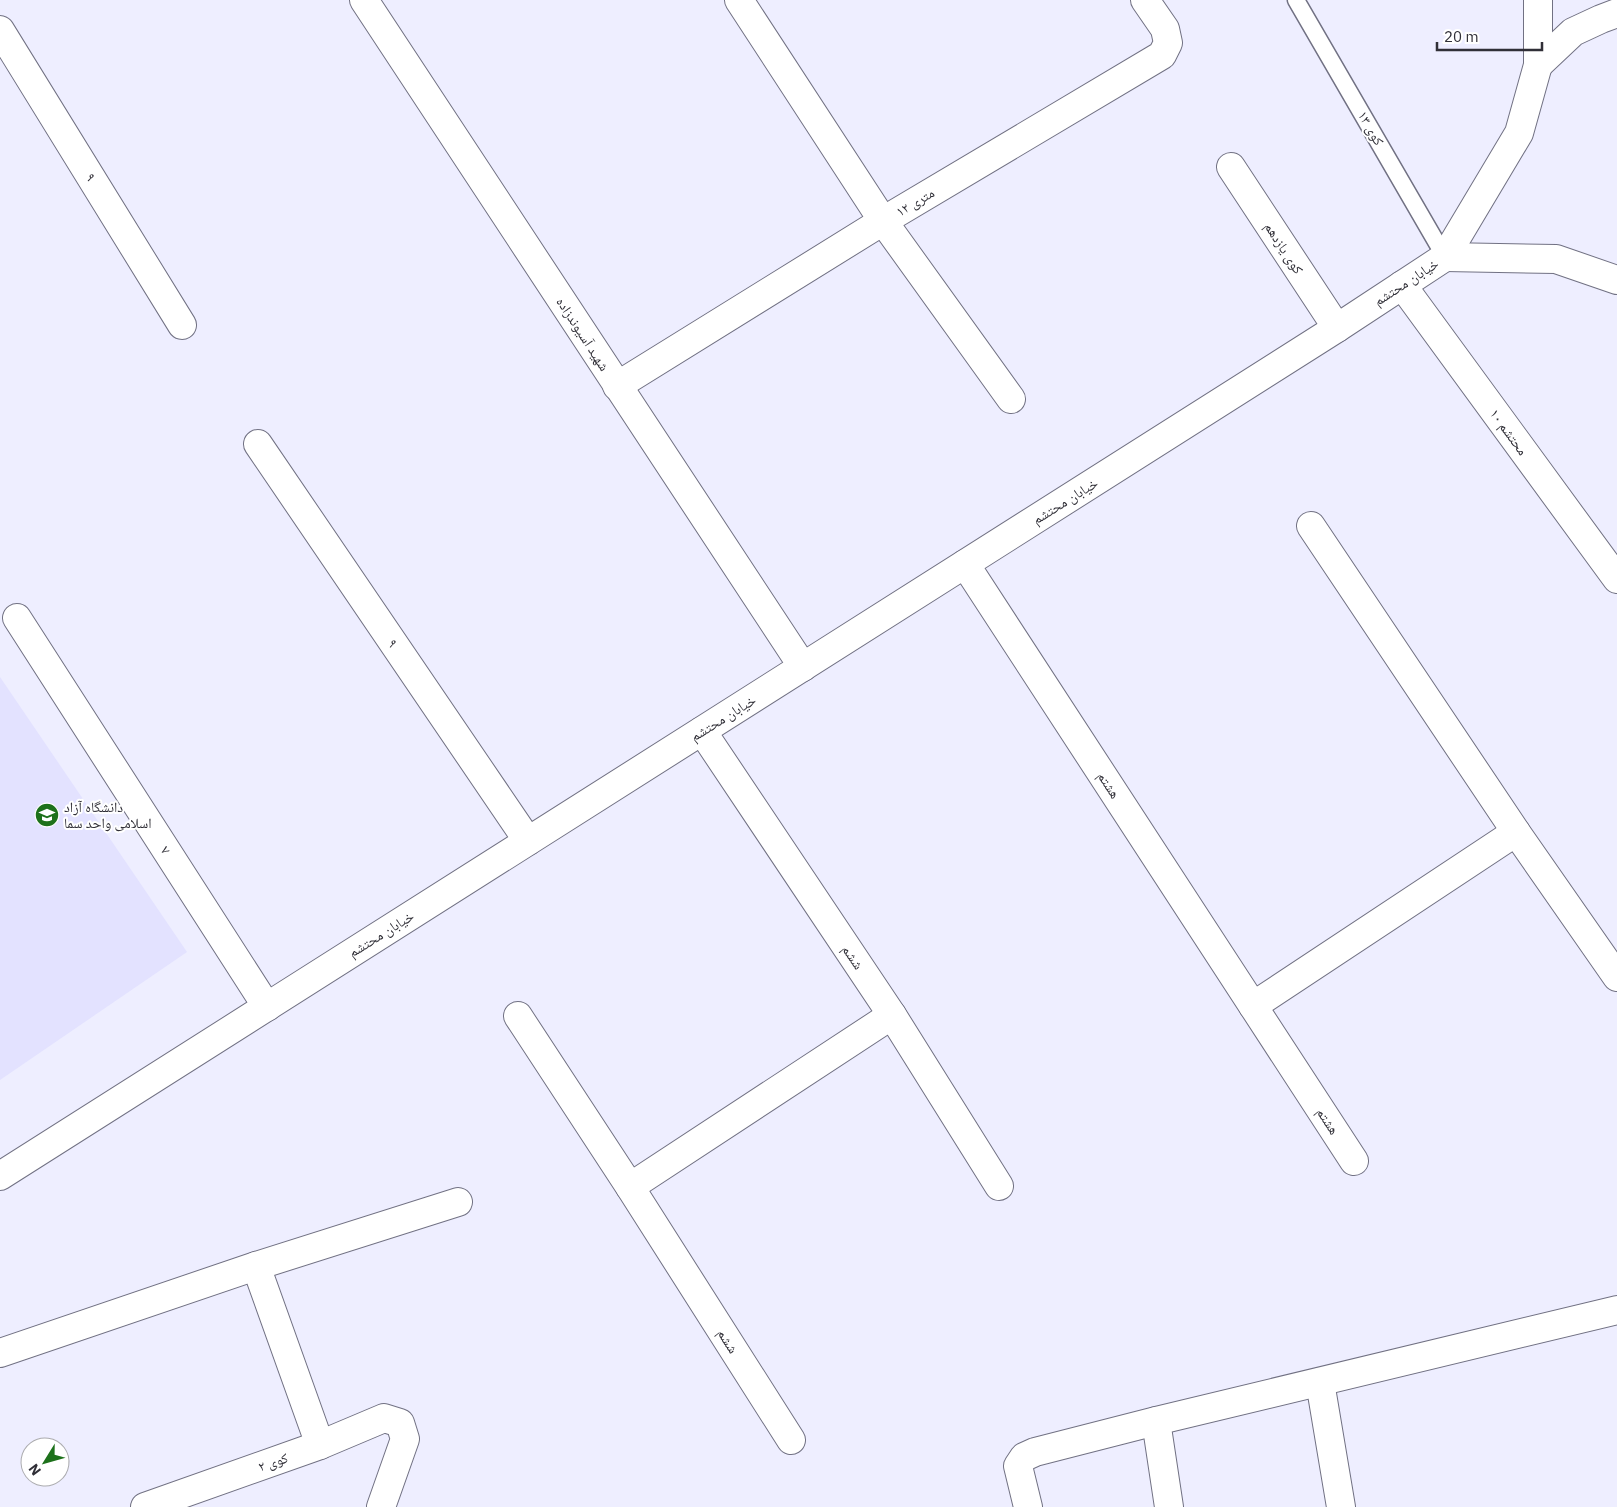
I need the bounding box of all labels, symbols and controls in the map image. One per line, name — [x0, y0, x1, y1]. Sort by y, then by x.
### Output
scale bar — [1437, 20, 1542, 52]
text: 20 m — [1444, 27, 1479, 46]
street label: کوی ۱۳ — [1354, 108, 1388, 149]
street label: ۹ — [82, 170, 100, 184]
street label: ۱۲ متری — [893, 184, 937, 220]
street label: کوی یازدهم — [1260, 219, 1308, 278]
street label: خیابان محتشم — [1370, 254, 1442, 310]
street label: شهید آسیوندزاده — [552, 294, 614, 374]
street label: محتشم ۱۰ — [1485, 405, 1532, 459]
street label: خیابان محتشم — [1029, 474, 1102, 529]
street label: ۹ — [384, 635, 402, 651]
street label: خیابان محتشم — [687, 691, 760, 746]
street label: هشتم — [1093, 768, 1124, 803]
place label: دانشگاه آزاد اسلامی واحد سما — [64, 798, 152, 832]
school or university icon: دانشگاه آزاد اسلامی واحد سما — [34, 802, 60, 828]
street label: ۷ — [157, 842, 175, 858]
street label: خیابان محتشم — [345, 907, 418, 962]
street label: ششم — [837, 941, 868, 973]
street label: هشتم — [1312, 1104, 1343, 1139]
street label: ششم — [713, 1325, 742, 1357]
north arrow — [20, 1437, 70, 1487]
street label: کوی ۲ — [256, 1448, 291, 1475]
text: N — [24, 1460, 45, 1479]

